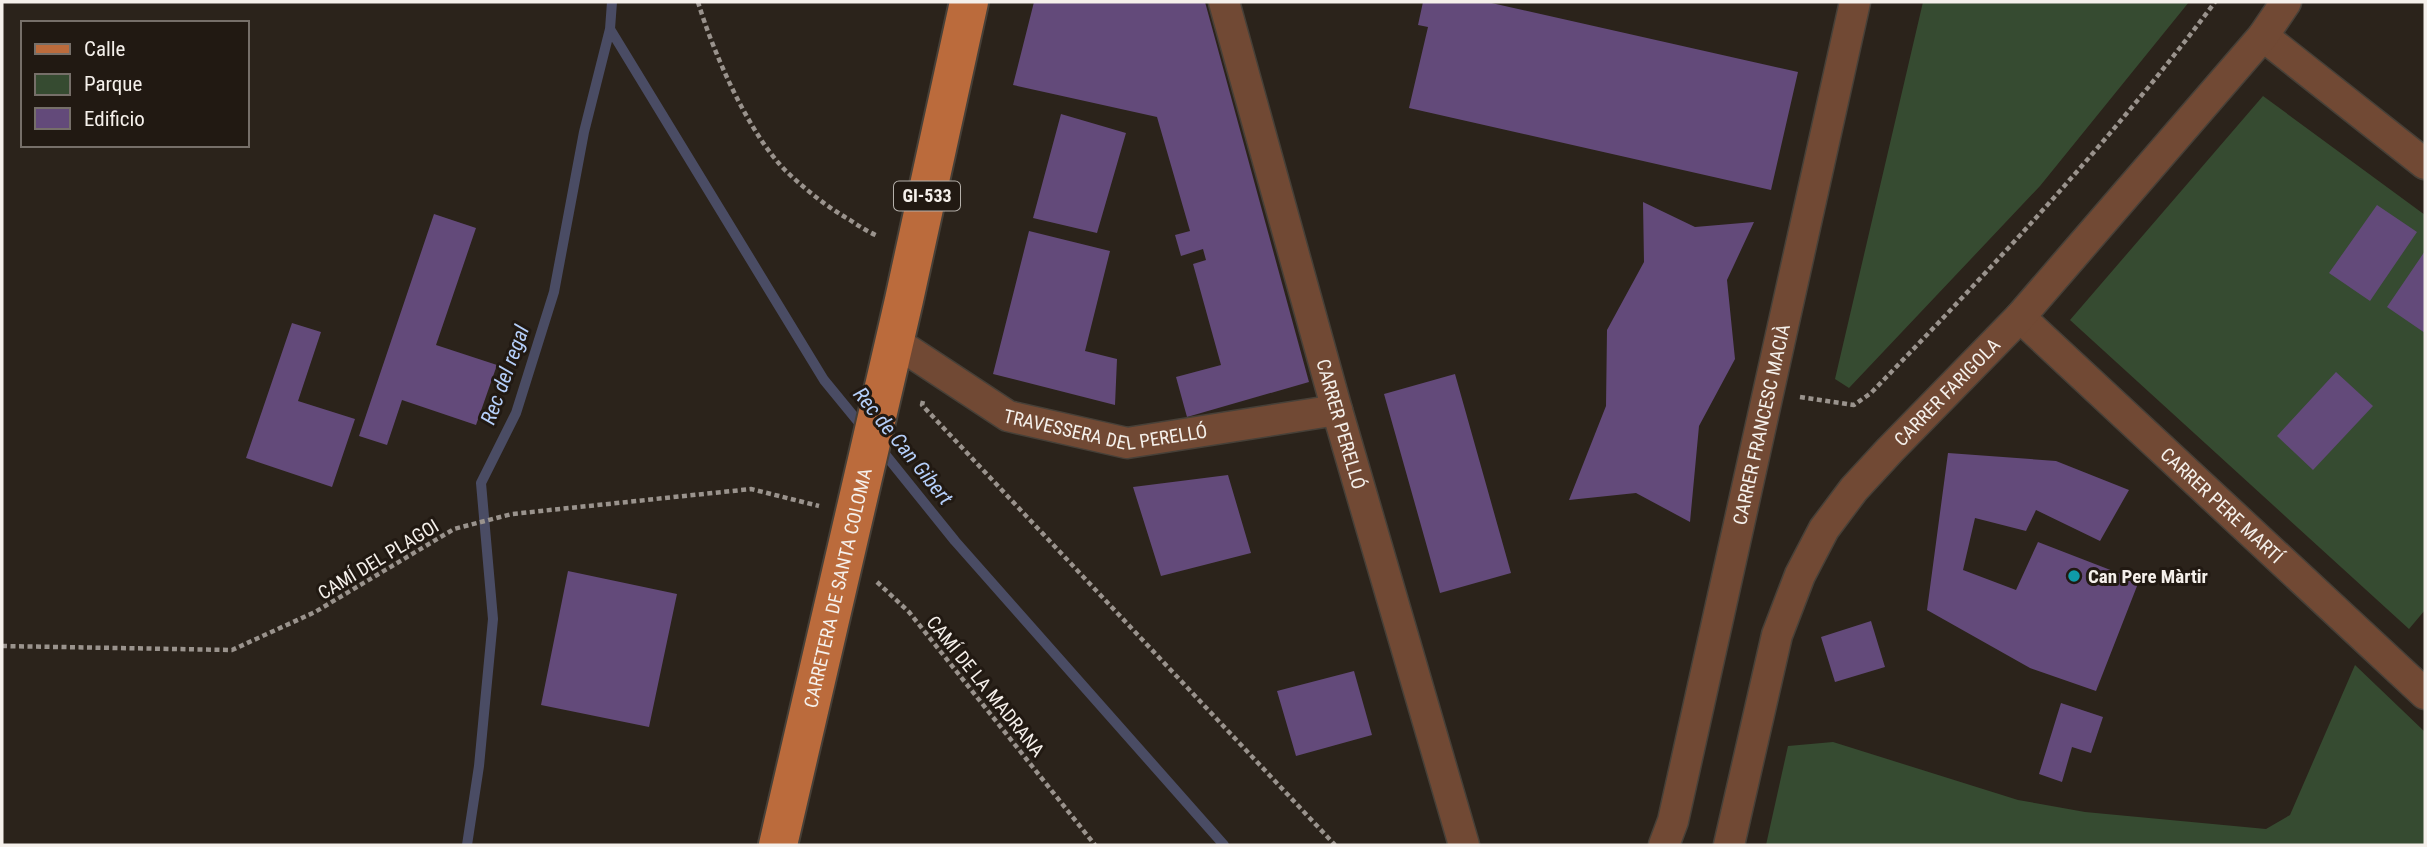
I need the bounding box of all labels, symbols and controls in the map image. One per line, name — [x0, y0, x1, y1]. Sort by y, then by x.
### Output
legend — [21, 21, 248, 147]
text: Calle — [84, 37, 126, 61]
text: Parque — [84, 72, 142, 96]
text: Edificio — [84, 107, 145, 131]
road number: GI-533 — [894, 182, 960, 210]
water label: Rec del regal — [476, 322, 534, 428]
street label: CARRER FRANCESC MACIÀ — [1728, 322, 1795, 527]
street label: CARRER FARIGOLA — [1889, 333, 2005, 451]
street label: CARRER PERELLÓ — [1311, 356, 1370, 492]
water label: Rec de Can Gibert — [848, 382, 958, 510]
street label: TRAVESSERA DEL PERELLÓ — [1001, 404, 1209, 455]
street label: CARRER PERE MARTÍ — [2156, 443, 2289, 569]
street label: CARRETERA DE SANTA COLOMA — [799, 466, 877, 710]
street label: CAMÍ DEL PLAGOI — [314, 514, 443, 605]
place label: Can Pere Màrtir — [2088, 565, 2208, 588]
marker: Can Pere Màrtir — [2066, 568, 2082, 584]
street label: CAMÍ DE LA MADRANA — [922, 611, 1050, 761]

